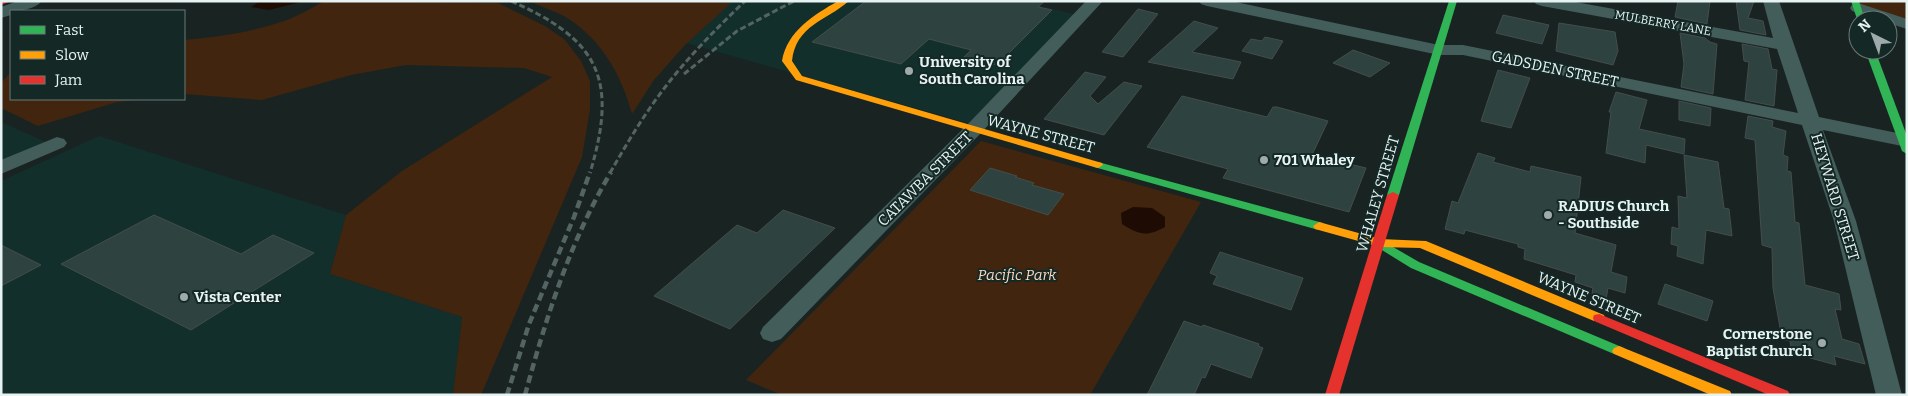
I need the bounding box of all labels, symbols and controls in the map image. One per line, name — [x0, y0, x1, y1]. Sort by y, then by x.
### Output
street label: MULBERRY LANE — [1614, 8, 1712, 38]
legend — [10, 10, 185, 100]
north arrow — [1848, 10, 1898, 60]
text: N — [1855, 16, 1874, 36]
text: Fast — [55, 21, 84, 39]
text: Slow — [55, 46, 90, 64]
street label: GADSDEN STREET — [1490, 47, 1620, 91]
place label: University of South Carolina — [919, 53, 1025, 88]
marker: University of South Carolina — [903, 65, 915, 77]
text: Jam — [54, 71, 83, 89]
street label: WAYNE STREET — [985, 111, 1097, 157]
street label: CATAWBA STREET — [874, 128, 976, 230]
street label: HEYWARD STREET — [1807, 131, 1863, 263]
street label: WHALEY STREET — [1353, 134, 1403, 254]
place label: 701 Whaley — [1274, 151, 1355, 169]
marker: 701 Whaley — [1258, 154, 1270, 166]
place label: RADIUS Church - Southside — [1558, 197, 1670, 232]
marker: RADIUS Church - Southside — [1542, 209, 1554, 221]
park label: Pacific Park — [978, 266, 1057, 284]
street label: WAYNE STREET — [1535, 268, 1644, 328]
place label: Vista Center — [194, 288, 281, 306]
marker: Vista Center — [178, 291, 190, 303]
place label: Cornerstone Baptist Church — [1706, 325, 1813, 360]
marker: Cornerstone Baptist Church — [1816, 337, 1828, 349]

